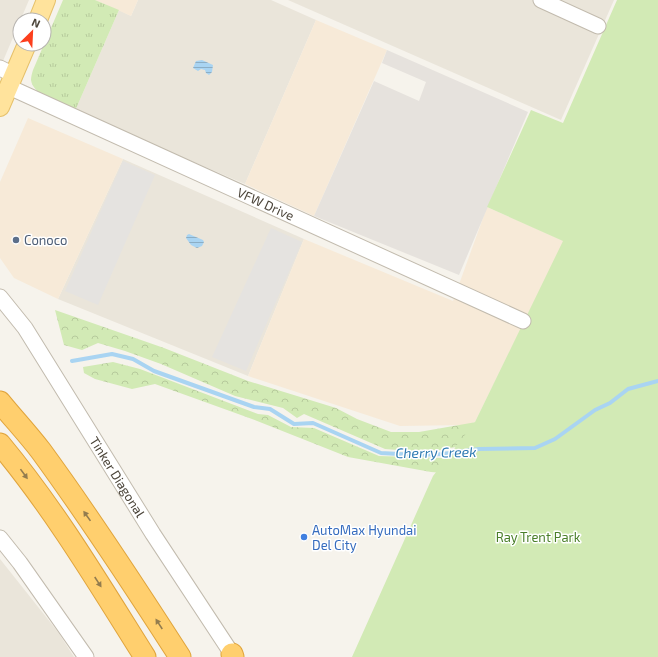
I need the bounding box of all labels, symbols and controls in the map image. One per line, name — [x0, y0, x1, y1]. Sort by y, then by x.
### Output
north arrow — [12, 12, 52, 52]
text: N — [30, 15, 43, 30]
street label: VFW Drive — [235, 184, 297, 224]
place label: Conoco — [24, 232, 67, 248]
marker: Conoco — [11, 235, 21, 245]
street label: Tinker Diagonal — [86, 434, 149, 520]
water label: Cherry Creek — [395, 443, 477, 461]
one-way arrow — [20, 469, 29, 480]
one-way arrow — [83, 510, 91, 521]
place label: AutoMax Hyundai Del City — [312, 522, 416, 553]
park label: Ray Trent Park — [496, 529, 581, 545]
marker: AutoMax Hyundai Del City — [299, 532, 309, 542]
one-way arrow — [94, 577, 102, 587]
one-way arrow — [155, 619, 163, 629]

